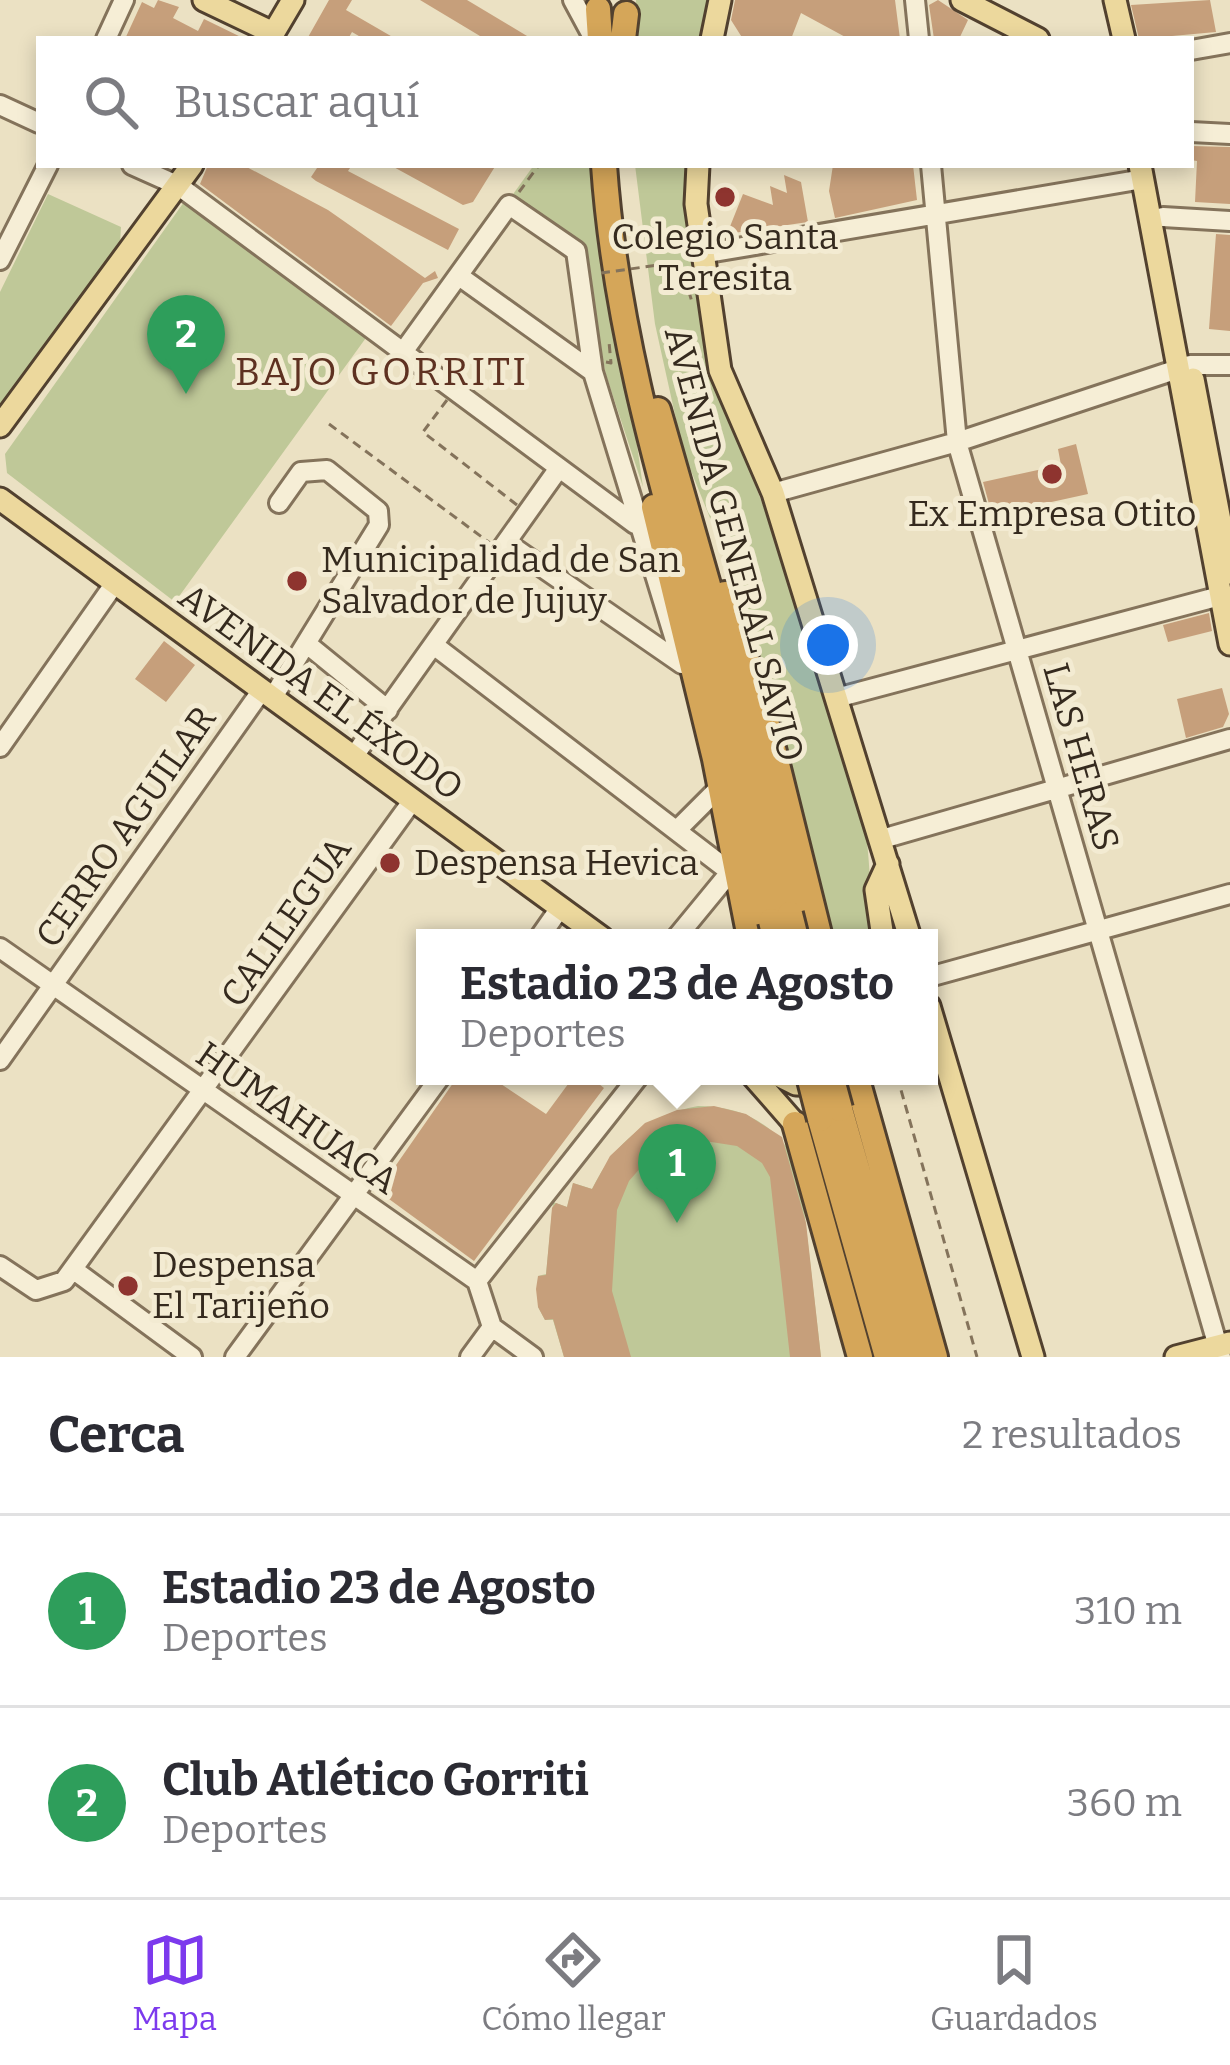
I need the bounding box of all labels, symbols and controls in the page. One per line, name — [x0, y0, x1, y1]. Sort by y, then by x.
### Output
search box — [36, 36, 1194, 168]
icon: search — [78, 69, 144, 135]
text: Buscar aquí — [174, 75, 419, 129]
marker: Colegio Santa Teresita — [712, 184, 738, 210]
place label: Colegio Santa Teresita — [612, 215, 839, 300]
pin: 2 — [147, 295, 225, 394]
street label: AVENIDA GENERAL SAVIO — [655, 322, 813, 766]
district label: BAJO GORRITI — [235, 349, 529, 395]
marker: Ex Empresa Otito — [1039, 461, 1065, 487]
place label: Ex Empresa Otito — [908, 492, 1196, 536]
place label: Municipalidad de San Salvador de Jujuy — [321, 538, 681, 623]
marker: Municipalidad de San Salvador de Jujuy — [284, 568, 310, 594]
street label: AVENIDA EL ÉXODO — [170, 574, 472, 810]
your location — [798, 615, 858, 675]
street label: LAS HERAS — [1033, 658, 1129, 856]
street label: CERRO AGUILAR — [26, 698, 226, 956]
street label: CALILEGUA — [211, 828, 361, 1015]
place label: Despensa Hevica — [414, 841, 699, 885]
marker: Despensa Hevica — [377, 850, 403, 876]
popup — [416, 929, 938, 1085]
text: Estadio 23 de Agosto — [460, 957, 894, 1011]
text: Deportes — [460, 1011, 626, 1057]
street label: HUMAHUACA — [188, 1032, 407, 1204]
pin: 1 — [638, 1124, 716, 1223]
place label: Despensa El Tarijeño — [152, 1243, 330, 1328]
marker: Despensa El Tarijeño — [115, 1273, 141, 1299]
text: Cerca — [48, 1404, 184, 1466]
text: 2 resultados — [962, 1412, 1182, 1458]
text: Estadio 23 de Agosto — [162, 1561, 596, 1615]
text: 1 — [79, 1588, 95, 1634]
text: 310 m — [1074, 1588, 1182, 1634]
text: Deportes — [162, 1615, 328, 1661]
text: Club Atlético Gorriti — [162, 1753, 589, 1807]
text: 2 — [76, 1780, 98, 1826]
text: 360 m — [1067, 1780, 1182, 1826]
text: Deportes — [162, 1807, 328, 1853]
tab: Mapa — [132, 1927, 217, 2039]
tab: Cómo llegar — [481, 1927, 666, 2039]
tab: Guardados — [930, 1927, 1098, 2039]

